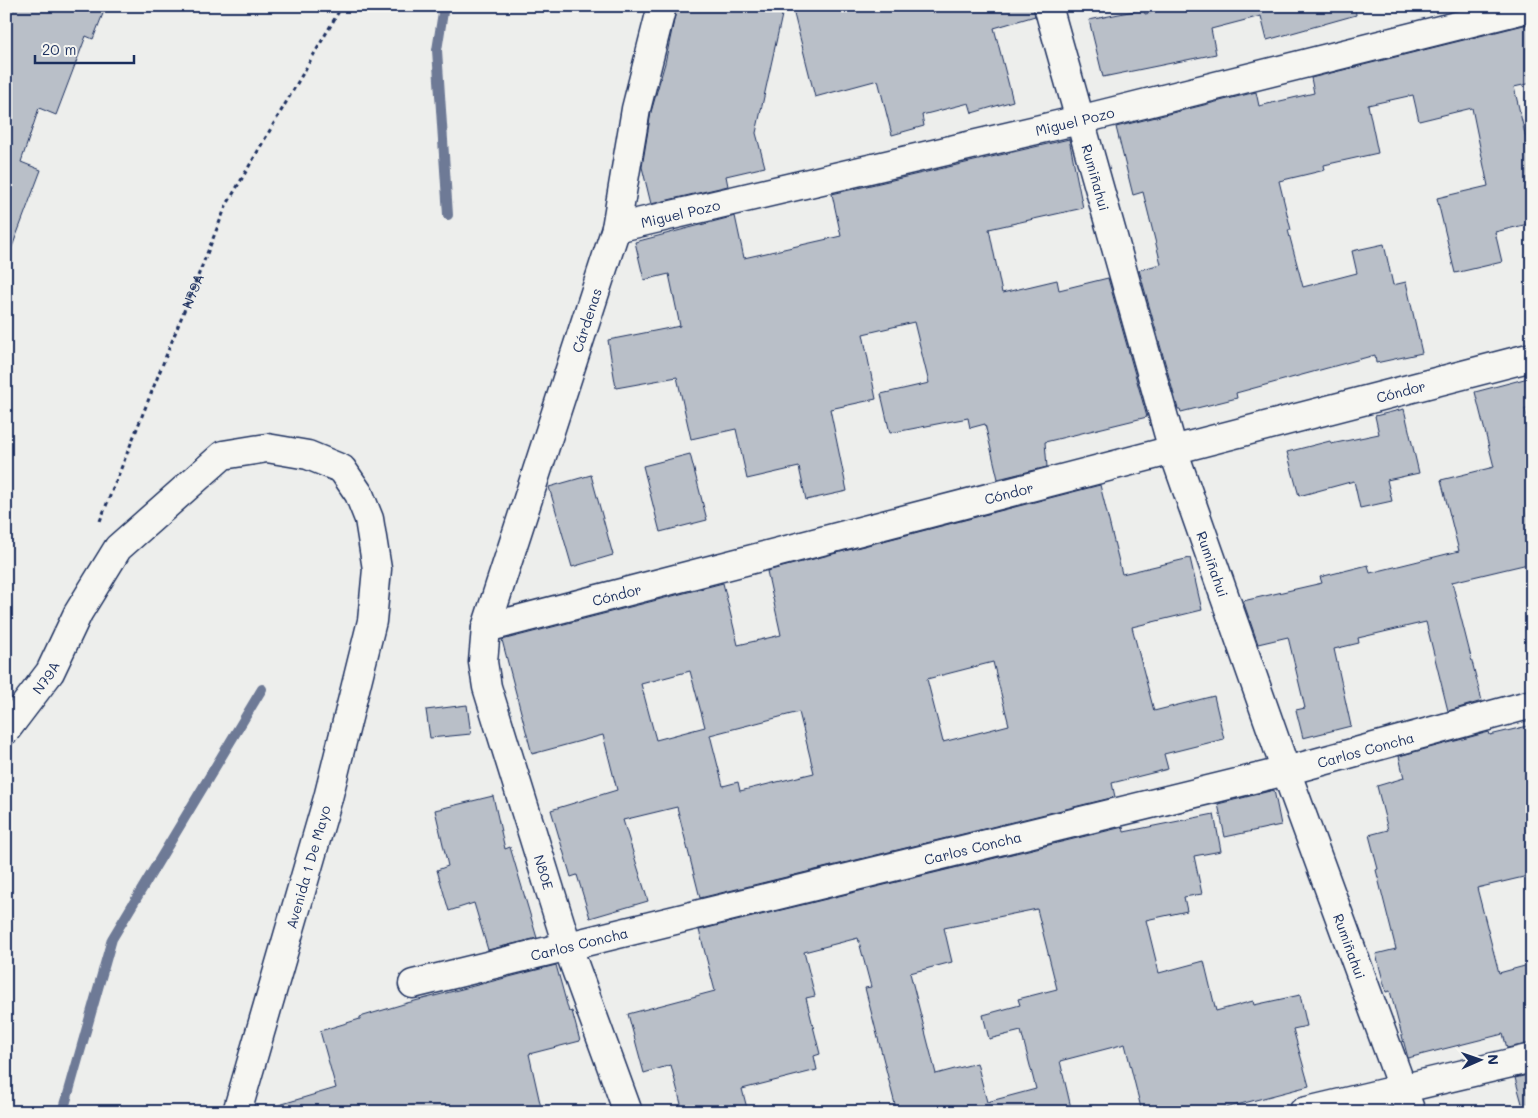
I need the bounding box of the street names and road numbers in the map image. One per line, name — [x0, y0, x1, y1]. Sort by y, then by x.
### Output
street label: Miguel Pozo — [1033, 102, 1116, 139]
street label: Rumiñahui — [1078, 142, 1115, 213]
street label: Miguel Pozo — [639, 195, 722, 231]
street label: N79A — [177, 270, 208, 311]
street label: Cárdenas — [567, 286, 605, 355]
street label: Cóndor — [1374, 375, 1428, 406]
street label: Cóndor — [982, 477, 1035, 508]
street label: Rumiñahui — [1193, 528, 1233, 599]
street label: Cóndor — [590, 579, 643, 610]
street label: N79A — [27, 658, 63, 698]
street label: Carlos Concha — [1315, 727, 1416, 772]
street label: Avenida 1 De Mayo — [281, 803, 335, 931]
street label: Carlos Concha — [922, 826, 1023, 869]
street label: N80E — [530, 852, 558, 892]
street label: Rumiñahui — [1329, 911, 1371, 981]
street label: Carlos Concha — [528, 922, 630, 965]

